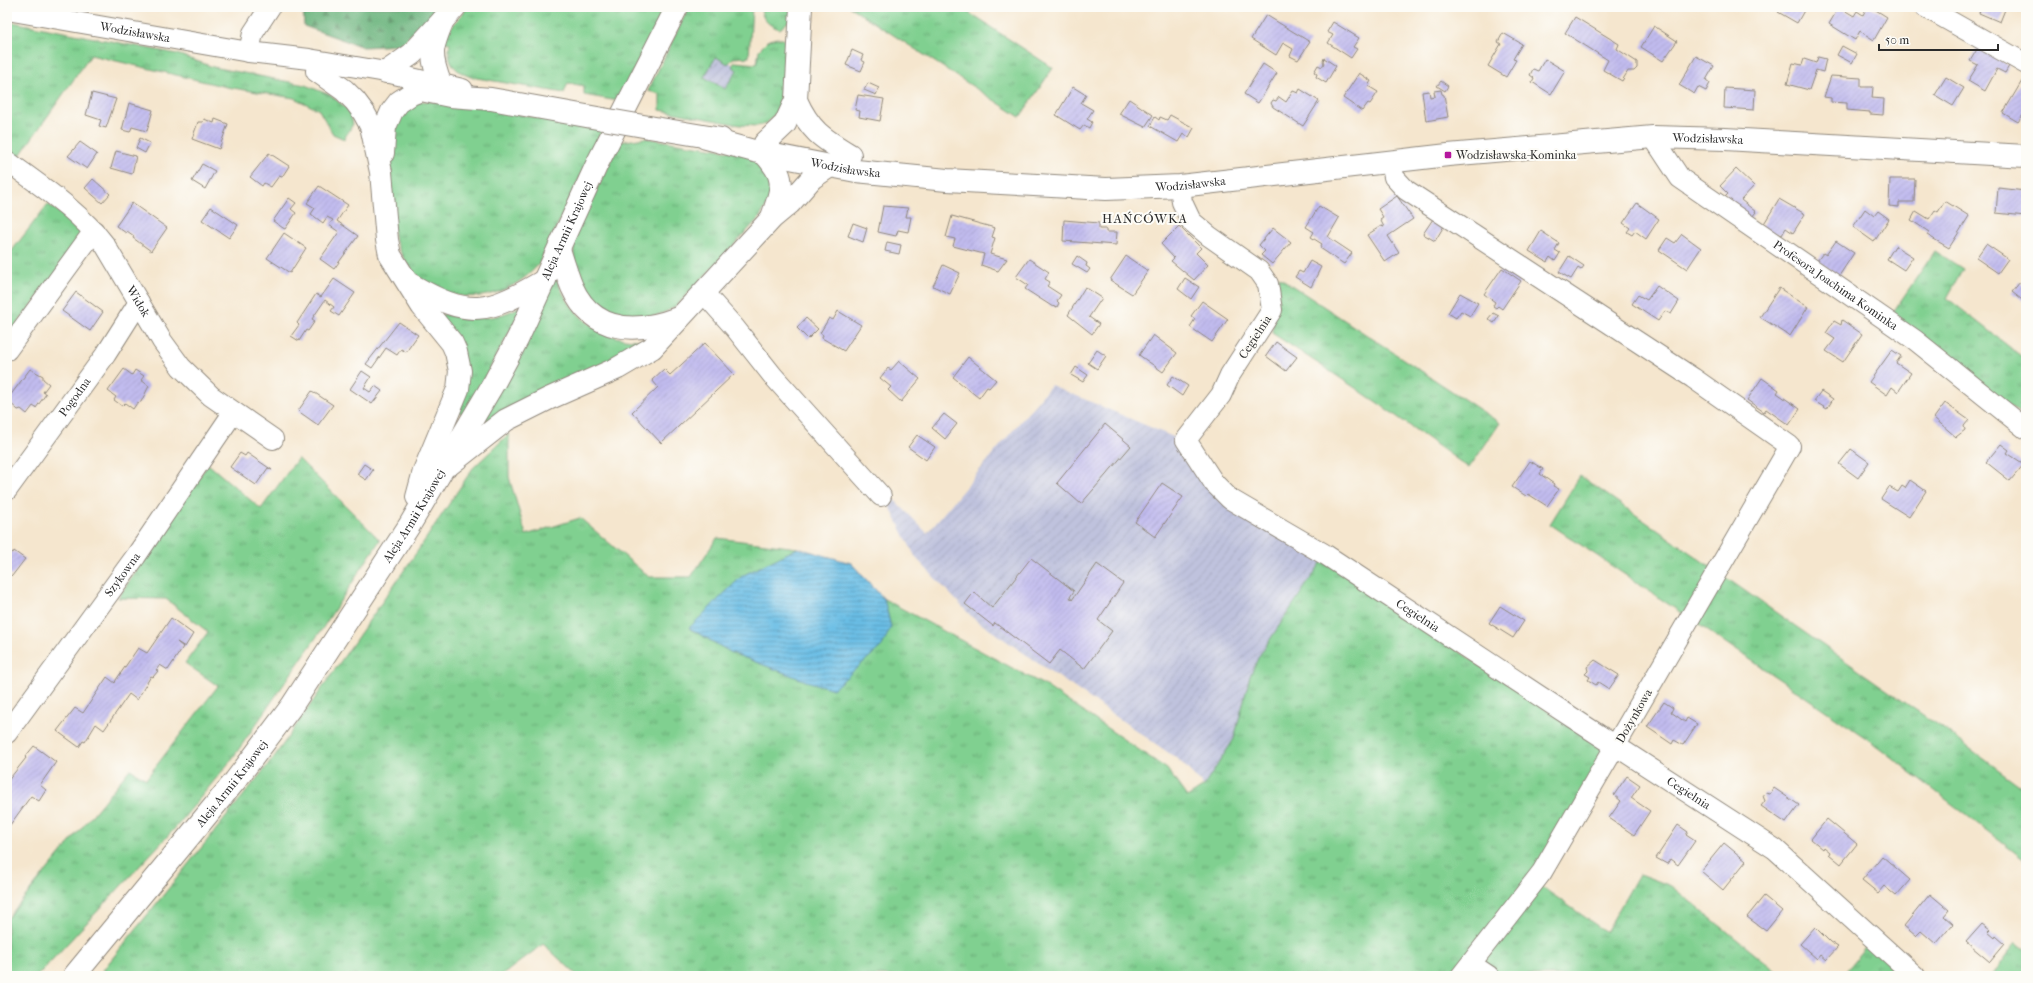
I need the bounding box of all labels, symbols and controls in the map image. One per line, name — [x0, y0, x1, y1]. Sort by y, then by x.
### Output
street label: Wodzisławska — [98, 19, 172, 45]
scale bar — [1879, 26, 1998, 52]
text: 50 m — [1885, 33, 1909, 47]
street label: Wodzisławska — [1671, 131, 1744, 147]
place label: Wodzisławska-Kominka — [1455, 148, 1577, 162]
marker: Wodzisławska-Kominka — [1443, 150, 1453, 160]
street label: Wodzisławska — [809, 155, 882, 180]
street label: Wodzisławska — [1154, 174, 1227, 194]
street label: Aleja Armii Krajowej — [538, 179, 595, 283]
district label: HAŃCÓWKA — [1102, 211, 1188, 226]
street label: Profesora Joachima Kominka — [1771, 237, 1901, 333]
street label: Widok — [123, 282, 154, 320]
street label: Cegielnia — [1236, 312, 1275, 361]
street label: Pogodna — [56, 375, 94, 419]
street label: Aleja Armii Krajowej — [380, 467, 448, 566]
street label: Szykowna — [102, 549, 143, 599]
street label: Cegielnia — [1393, 596, 1442, 635]
street label: Dożynkowa — [1613, 686, 1655, 745]
street label: Aleja Armii Krajowej — [193, 737, 270, 830]
street label: Cegielnia — [1664, 774, 1714, 813]

